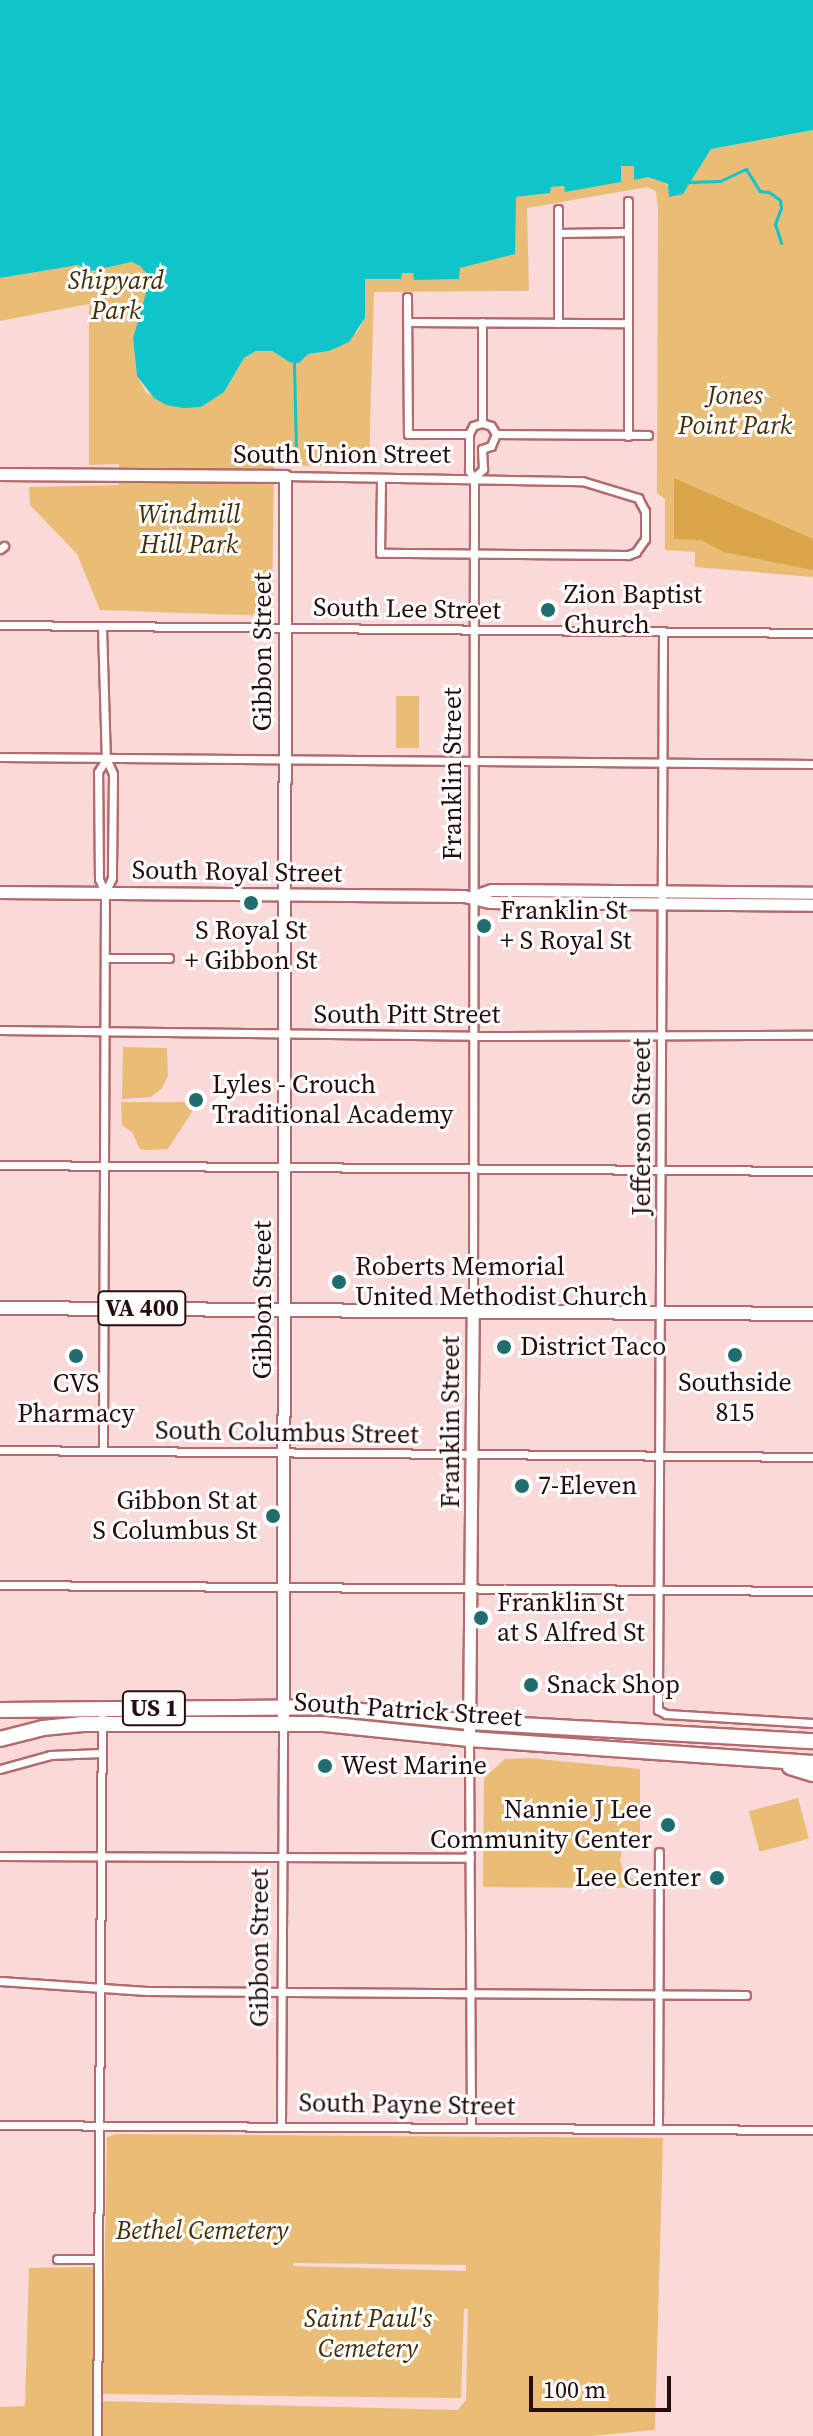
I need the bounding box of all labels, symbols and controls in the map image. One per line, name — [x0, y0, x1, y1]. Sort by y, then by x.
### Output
park label: Shipyard Park — [68, 265, 164, 326]
park label: Jones Point Park — [678, 380, 792, 442]
street label: South Union Street — [233, 439, 451, 471]
park label: Windmill Hill Park — [138, 499, 240, 560]
street label: Gibbon Street — [247, 573, 279, 731]
place label: Zion Baptist Church — [564, 579, 702, 640]
street label: South Lee Street — [313, 592, 501, 626]
marker: Zion Baptist Church — [539, 601, 557, 619]
street label: Franklin Street — [437, 688, 469, 860]
street label: South Royal Street — [132, 855, 342, 889]
marker: S Royal St + Gibbon St — [242, 894, 260, 912]
place label: Franklin St + S Royal St — [500, 895, 631, 956]
place label: S Royal St + Gibbon St — [185, 915, 317, 976]
marker: Franklin St + S Royal St — [475, 917, 493, 935]
street label: South Pitt Street — [314, 999, 500, 1031]
street label: Jefferson Street — [626, 1038, 658, 1216]
place label: Lyles - Crouch Traditional Academy — [212, 1069, 453, 1130]
marker: Lyles - Crouch Traditional Academy — [187, 1091, 205, 1109]
street label: Gibbon Street — [247, 1221, 279, 1379]
place label: Roberts Memorial United Methodist Church — [355, 1251, 648, 1312]
marker: Roberts Memorial United Methodist Church — [330, 1273, 348, 1291]
road number: VA 400 — [96, 1288, 188, 1328]
place label: District Taco — [520, 1331, 667, 1363]
street label: Franklin Street — [435, 1336, 467, 1508]
marker: District Taco — [495, 1338, 513, 1356]
marker: Southside 815 — [726, 1346, 744, 1364]
marker: CVS Pharmacy — [67, 1347, 85, 1365]
place label: Southside 815 — [678, 1367, 792, 1428]
place label: CVS Pharmacy — [17, 1368, 135, 1430]
street label: South Columbus Street — [155, 1415, 419, 1451]
place label: 7-Eleven — [538, 1470, 637, 1502]
marker: 7-Eleven — [513, 1477, 531, 1495]
place label: Gibbon St at S Columbus St — [92, 1485, 257, 1546]
marker: Gibbon St at S Columbus St — [264, 1507, 282, 1525]
place label: Franklin St at S Alfred St — [497, 1587, 645, 1648]
marker: Franklin St at S Alfred St — [472, 1609, 490, 1627]
place label: Snack Shop — [547, 1669, 680, 1701]
marker: Snack Shop — [522, 1676, 540, 1694]
street label: South Patrick Street — [293, 1686, 523, 1734]
road number: US 1 — [120, 1688, 188, 1728]
place label: West Marine — [341, 1750, 487, 1782]
marker: West Marine — [316, 1757, 334, 1775]
place label: Nannie J Lee Community Center — [430, 1794, 652, 1856]
marker: Nannie J Lee Community Center — [659, 1816, 677, 1834]
place label: Lee Center — [575, 1862, 701, 1894]
street label: Gibbon Street — [244, 1869, 276, 2027]
marker: Lee Center — [708, 1869, 726, 1887]
street label: South Payne Street — [298, 2088, 516, 2122]
park label: Bethel Cemetery — [116, 2215, 288, 2247]
park label: Saint Paul's Cemetery — [304, 2303, 432, 2364]
scale bar — [533, 2360, 675, 2410]
text: 100 m — [543, 2373, 606, 2406]

